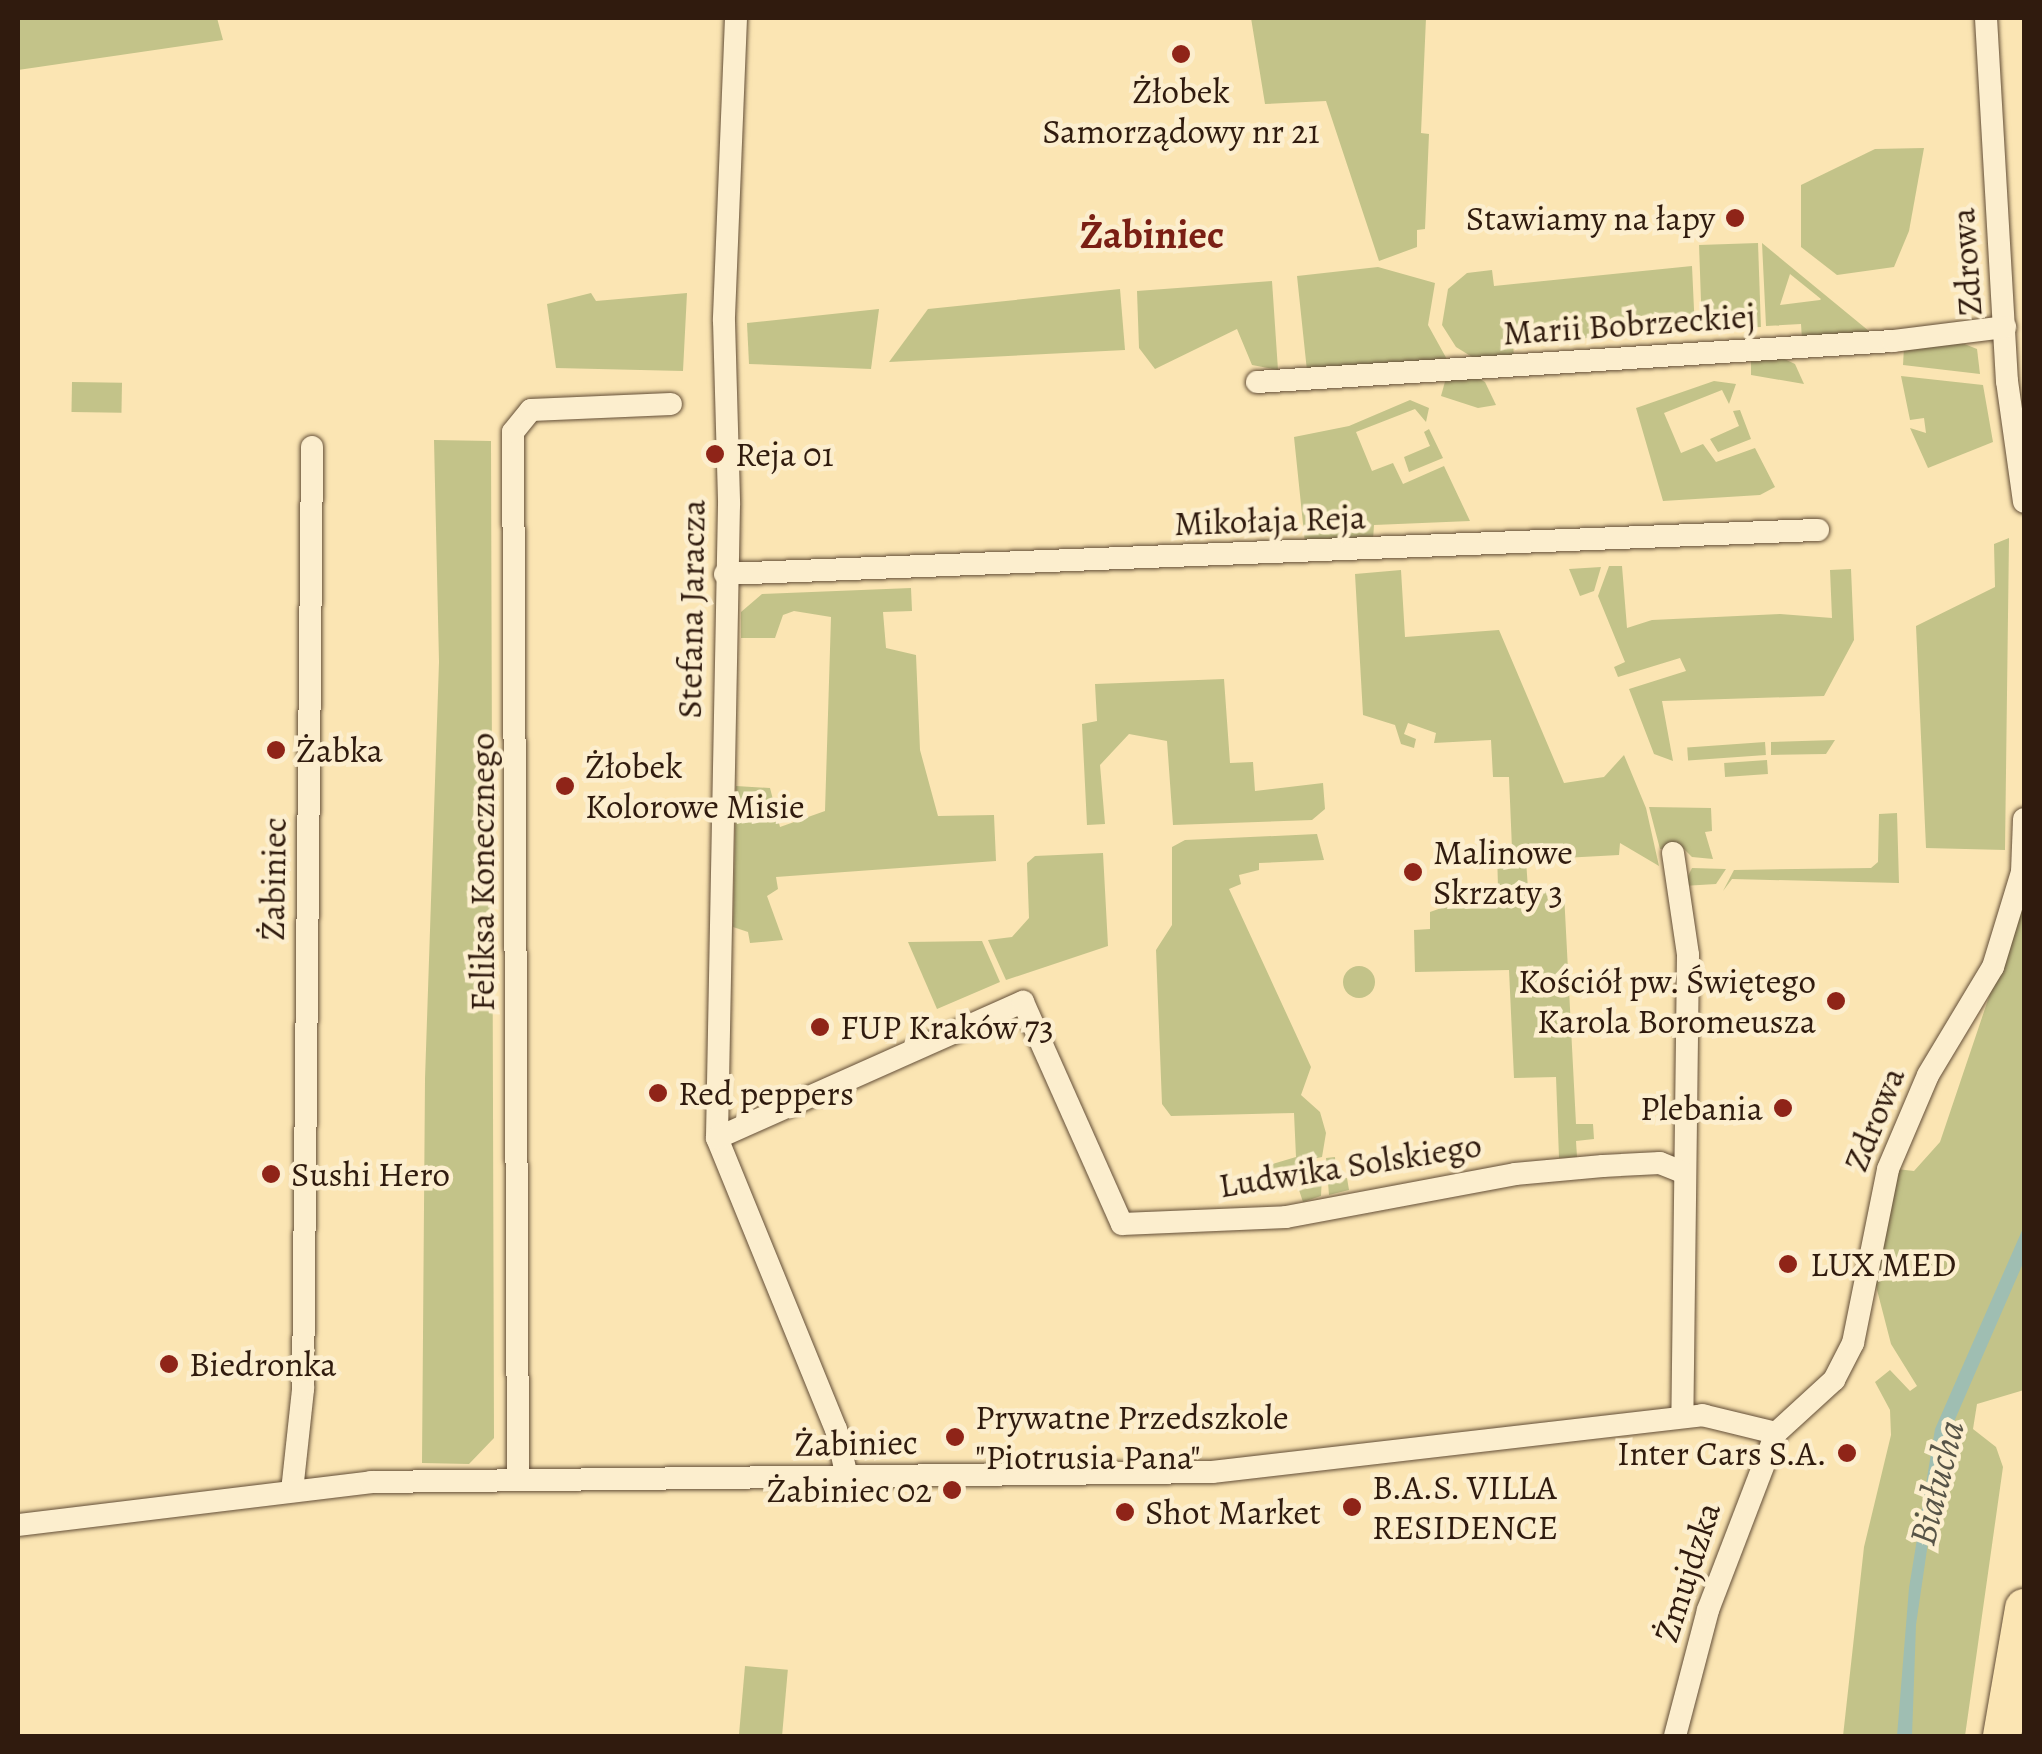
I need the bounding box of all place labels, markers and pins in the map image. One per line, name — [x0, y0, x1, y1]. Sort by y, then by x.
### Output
marker: Żłobek Samorządowy nr 21 — [1170, 43, 1192, 65]
place label: Żłobek Samorządowy nr 21 — [1042, 70, 1320, 152]
place label: Stawiamy na łapy — [1466, 197, 1715, 239]
marker: Stawiamy na łapy — [1724, 207, 1746, 229]
place label: Reja 01 — [735, 433, 834, 475]
marker: Reja 01 — [704, 443, 726, 465]
place label: Żabka — [296, 729, 383, 771]
marker: Żabka — [265, 739, 287, 761]
place label: Żłobek Kolorowe Misie — [585, 745, 805, 827]
marker: Żłobek Kolorowe Misie — [554, 775, 576, 797]
place label: Malinowe Skrzaty 3 — [1433, 831, 1573, 913]
marker: Malinowe Skrzaty 3 — [1402, 861, 1424, 883]
place label: Kościół pw. Świętego Karola Boromeusza — [1517, 960, 1816, 1042]
marker: Kościół pw. Świętego Karola Boromeusza — [1825, 990, 1847, 1012]
place label: FUP Kraków 73 — [840, 1006, 1054, 1048]
marker: FUP Kraków 73 — [809, 1016, 831, 1038]
place label: Red peppers — [678, 1072, 854, 1114]
marker: Red peppers — [647, 1082, 669, 1104]
place label: Plebania — [1640, 1087, 1763, 1129]
marker: Plebania — [1772, 1097, 1794, 1119]
place label: Sushi Hero — [291, 1153, 450, 1195]
marker: Sushi Hero — [260, 1163, 282, 1185]
place label: LUX MED — [1810, 1243, 1956, 1285]
marker: LUX MED — [1775, 1251, 1801, 1277]
place label: Biedronka — [189, 1343, 337, 1385]
marker: Biedronka — [158, 1353, 180, 1375]
place label: Prywatne Przedszkole "Piotrusia Pana" — [975, 1396, 1289, 1478]
marker: Prywatne Przedszkole "Piotrusia Pana" — [944, 1426, 966, 1448]
place label: Inter Cars S.A. — [1617, 1432, 1827, 1474]
marker: Inter Cars S.A. — [1836, 1442, 1858, 1464]
place label: B.A.S. VILLA RESIDENCE — [1372, 1466, 1558, 1548]
place label: Żabiniec 02 — [766, 1469, 932, 1511]
marker: Żabiniec 02 — [941, 1479, 963, 1501]
place label: Shot Market — [1145, 1491, 1321, 1533]
marker: B.A.S. VILLA RESIDENCE — [1341, 1496, 1363, 1518]
marker: Shot Market — [1114, 1501, 1136, 1523]

